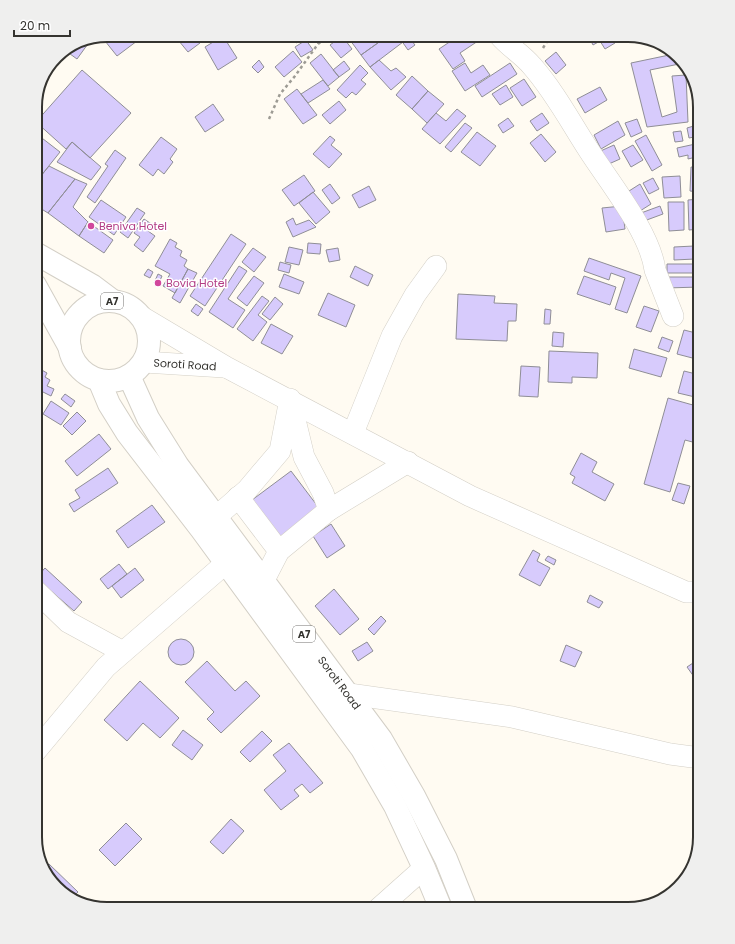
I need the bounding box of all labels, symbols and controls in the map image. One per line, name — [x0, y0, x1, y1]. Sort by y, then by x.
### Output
scale bar — [14, 12, 70, 38]
text: 20 m — [20, 17, 50, 34]
place label: Beniva Hotel — [99, 218, 167, 234]
marker: Beniva Hotel — [86, 221, 96, 231]
place label: Bovia Hotel — [166, 275, 227, 291]
marker: Bovia Hotel — [153, 278, 163, 288]
road number: A7 — [101, 293, 123, 309]
street label: Soroti Road — [153, 355, 217, 375]
road number: A7 — [293, 626, 315, 642]
street label: Soroti Road — [314, 653, 364, 713]

